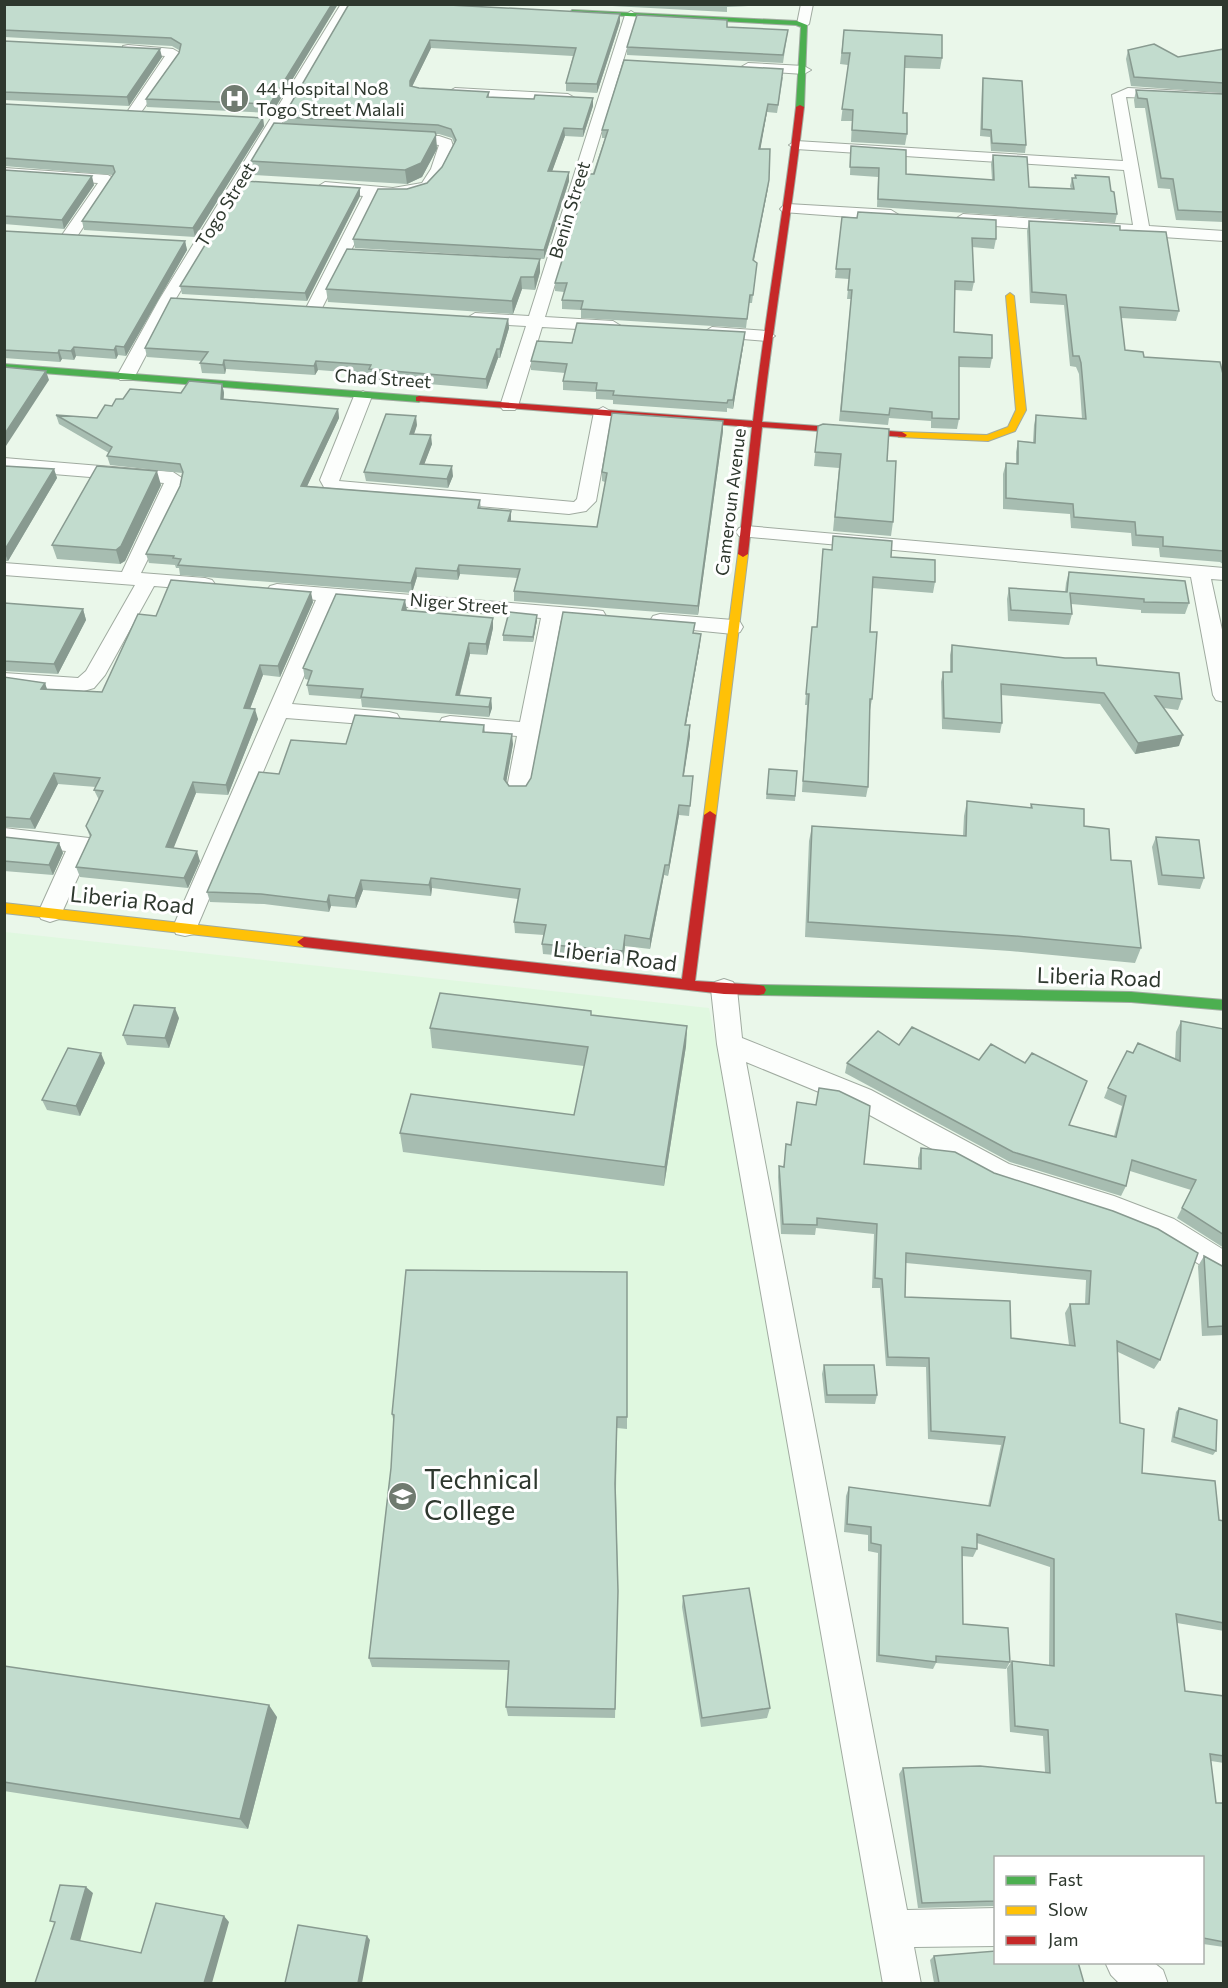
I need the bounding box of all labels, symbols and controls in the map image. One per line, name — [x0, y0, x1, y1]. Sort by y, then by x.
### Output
place label: 44 Hospital No8 Togo Street Malali — [256, 77, 405, 120]
hospital icon: 44 Hospital No8 Togo Street Malali — [219, 83, 251, 115]
street label: Togo Street — [191, 158, 260, 251]
street label: Benin Street — [544, 158, 594, 261]
street label: Chad Street — [334, 364, 432, 392]
street label: Cameroun Avenue — [710, 427, 750, 577]
street label: Niger Street — [409, 588, 509, 618]
street label: Liberia Road — [69, 880, 195, 919]
street label: Liberia Road — [552, 935, 678, 976]
street label: Liberia Road — [1036, 961, 1162, 992]
place label: Technical College — [424, 1462, 539, 1526]
school or university icon: Technical College — [387, 1480, 419, 1512]
legend — [994, 1856, 1204, 1964]
text: Fast — [1048, 1868, 1083, 1890]
text: Slow — [1048, 1898, 1088, 1920]
text: Jam — [1048, 1928, 1078, 1950]

